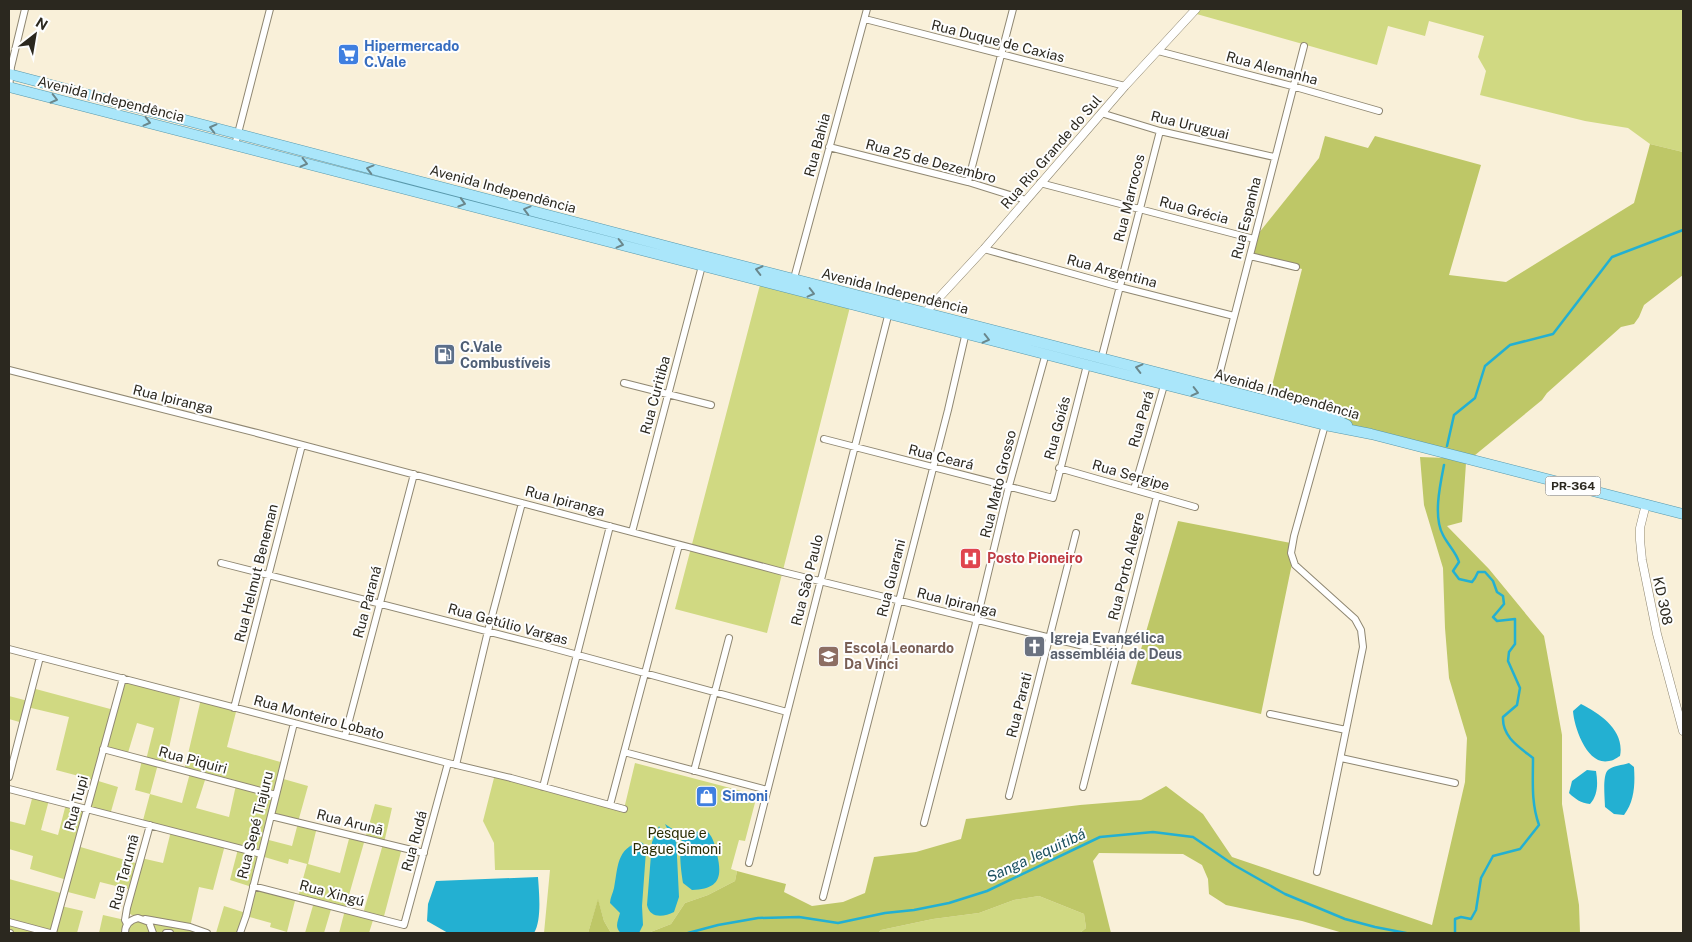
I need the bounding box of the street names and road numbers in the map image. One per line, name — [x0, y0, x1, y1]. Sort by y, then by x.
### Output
street label: Rua Duque de Caxias — [930, 17, 1066, 65]
street label: Rua Alemanha — [1224, 48, 1320, 88]
street label: Avenida Independência — [36, 73, 186, 125]
street label: Rua Rio Grande do Sul — [997, 92, 1105, 212]
street label: Rua Uruguai — [1149, 108, 1231, 142]
street label: Rua Bahia — [801, 112, 833, 178]
street label: Rua 25 de Dezembro — [864, 136, 998, 186]
street label: Rua Marrocos — [1110, 152, 1148, 244]
street label: Avenida Independência — [428, 162, 578, 216]
street label: Rua Espanha — [1228, 175, 1264, 261]
street label: Rua Grécia — [1158, 193, 1230, 227]
street label: Rua Argentina — [1065, 251, 1159, 291]
street label: Avenida Independência — [820, 265, 970, 317]
street label: Rua Curitiba — [637, 354, 673, 436]
street label: Avenida Independência — [1212, 366, 1362, 422]
street label: Rua Ipiranga — [131, 381, 215, 417]
street label: Rua Pará — [1125, 389, 1157, 449]
street label: Rua Goiás — [1041, 395, 1073, 461]
street label: Rua Mato Grosso — [977, 428, 1019, 540]
street label: Rua Ceará — [907, 441, 975, 473]
street label: Rua Sergipe — [1090, 456, 1172, 494]
road number: PR-364 — [1546, 476, 1600, 496]
street label: Rua Ipiranga — [523, 483, 607, 519]
street label: Rua Helmut Beneman — [231, 502, 281, 644]
street label: Rua Porto Alegre — [1105, 510, 1147, 622]
street label: Rua São Paulo — [788, 533, 826, 627]
street label: Rua Guarani — [874, 538, 908, 618]
street label: Rua Paraná — [350, 564, 384, 640]
street label: KD 308 — [1650, 575, 1676, 627]
street label: Rua Ipiranga — [915, 584, 999, 620]
street label: Rua Getúlio Vargas — [446, 600, 570, 648]
street label: Rua Parati — [1003, 671, 1035, 739]
street label: Rua Monteiro Lobato — [252, 692, 386, 742]
street label: Rua Piquiri — [157, 743, 229, 777]
street label: Rua Sepé Tiajuru — [234, 769, 276, 881]
street label: Rua Tupi — [61, 774, 91, 832]
street label: Rua Arunã — [315, 806, 385, 838]
street label: Rua Rudá — [398, 809, 430, 873]
street label: Rua Tarumã — [106, 833, 142, 911]
street label: Rua Xingú — [298, 877, 366, 909]

